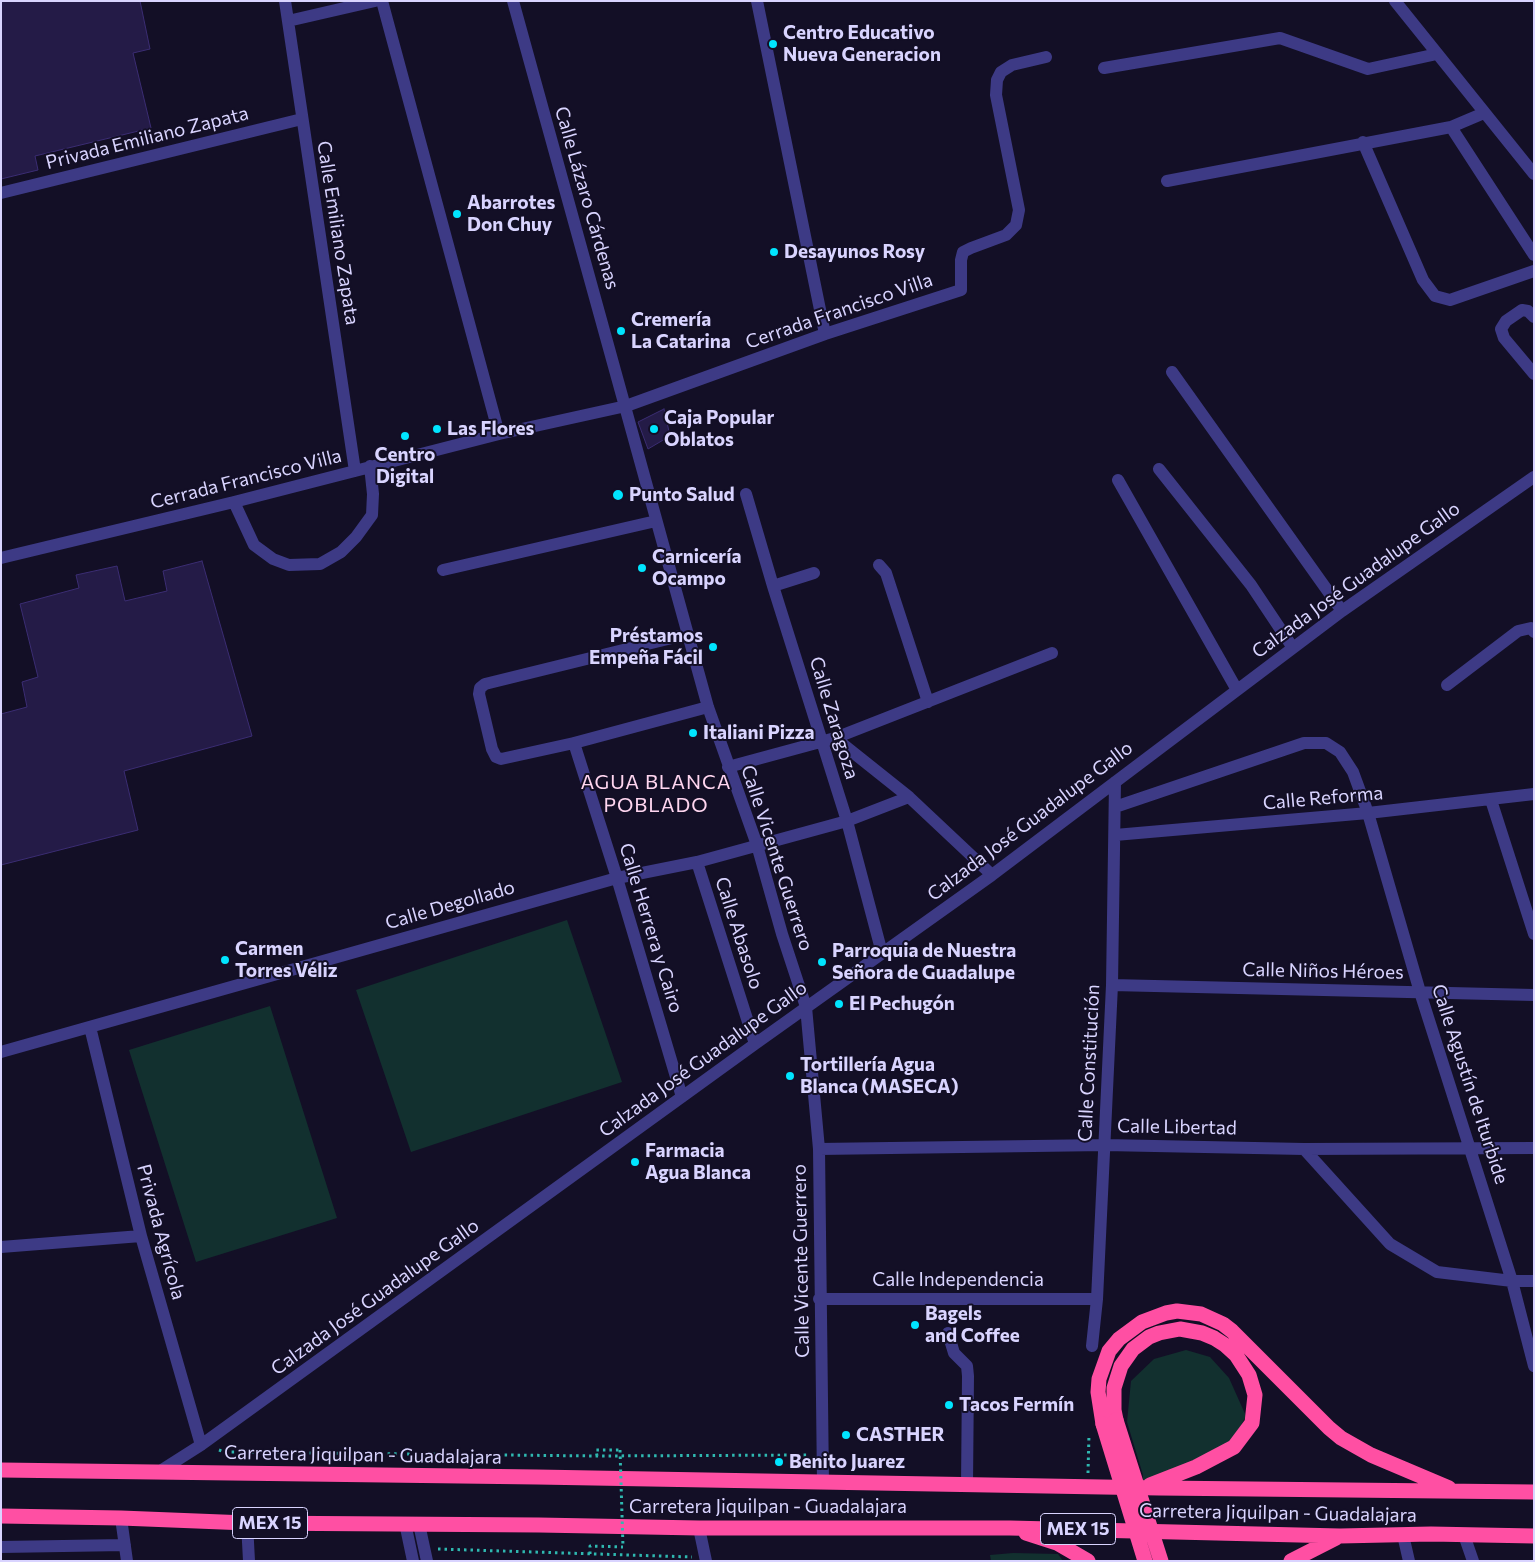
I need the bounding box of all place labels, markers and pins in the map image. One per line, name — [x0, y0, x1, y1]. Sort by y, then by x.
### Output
place label: Centro Educativo Nueva Generacion — [783, 22, 941, 66]
marker: Centro Educativo Nueva Generacion — [767, 38, 779, 50]
place label: Abarrotes Don Chuy — [467, 192, 555, 236]
marker: Abarrotes Don Chuy — [451, 208, 463, 220]
place label: Desayunos Rosy — [784, 241, 925, 263]
marker: Desayunos Rosy — [768, 246, 780, 258]
place label: Cremería La Catarina — [631, 309, 731, 353]
marker: Cremería La Catarina — [615, 325, 627, 337]
place label: Caja Popular Oblatos — [664, 407, 774, 451]
place label: Las Flores — [447, 418, 534, 440]
marker: Las Flores — [431, 423, 443, 435]
marker: Caja Popular Oblatos — [648, 423, 660, 435]
marker: Centro Digital — [399, 430, 411, 442]
place label: Centro Digital — [375, 444, 435, 488]
place label: Punto Salud — [629, 484, 735, 506]
marker: Punto Salud — [611, 488, 625, 502]
place label: Carnicería Ocampo — [652, 546, 741, 590]
marker: Carnicería Ocampo — [636, 562, 648, 574]
place label: Préstamos Empeña Fácil — [589, 625, 703, 669]
marker: Préstamos Empeña Fácil — [707, 641, 719, 653]
place label: Italiani Pizza — [703, 722, 815, 744]
marker: Italiani Pizza — [687, 727, 699, 739]
place label: Carmen Torres Véliz — [235, 938, 338, 982]
place label: Parroquia de Nuestra Señora de Guadalupe — [832, 940, 1016, 984]
marker: Carmen Torres Véliz — [219, 954, 231, 966]
marker: Parroquia de Nuestra Señora de Guadalupe — [816, 956, 828, 968]
place label: El Pechugón — [849, 993, 955, 1015]
marker: El Pechugón — [833, 998, 845, 1010]
place label: Tortillería Agua Blanca (MASECA) — [800, 1054, 959, 1098]
marker: Tortillería Agua Blanca (MASECA) — [784, 1070, 796, 1082]
place label: Farmacia Agua Blanca — [645, 1140, 751, 1184]
marker: Farmacia Agua Blanca — [629, 1156, 641, 1168]
place label: Bagels and Coffee — [925, 1303, 1020, 1347]
marker: Bagels and Coffee — [909, 1319, 921, 1331]
place label: Tacos Fermín — [959, 1394, 1074, 1416]
marker: Tacos Fermín — [943, 1399, 955, 1411]
place label: CASTHER — [856, 1424, 945, 1446]
marker: CASTHER — [840, 1429, 852, 1441]
place label: Benito Juarez — [789, 1451, 905, 1473]
marker: Benito Juarez — [773, 1456, 785, 1468]

